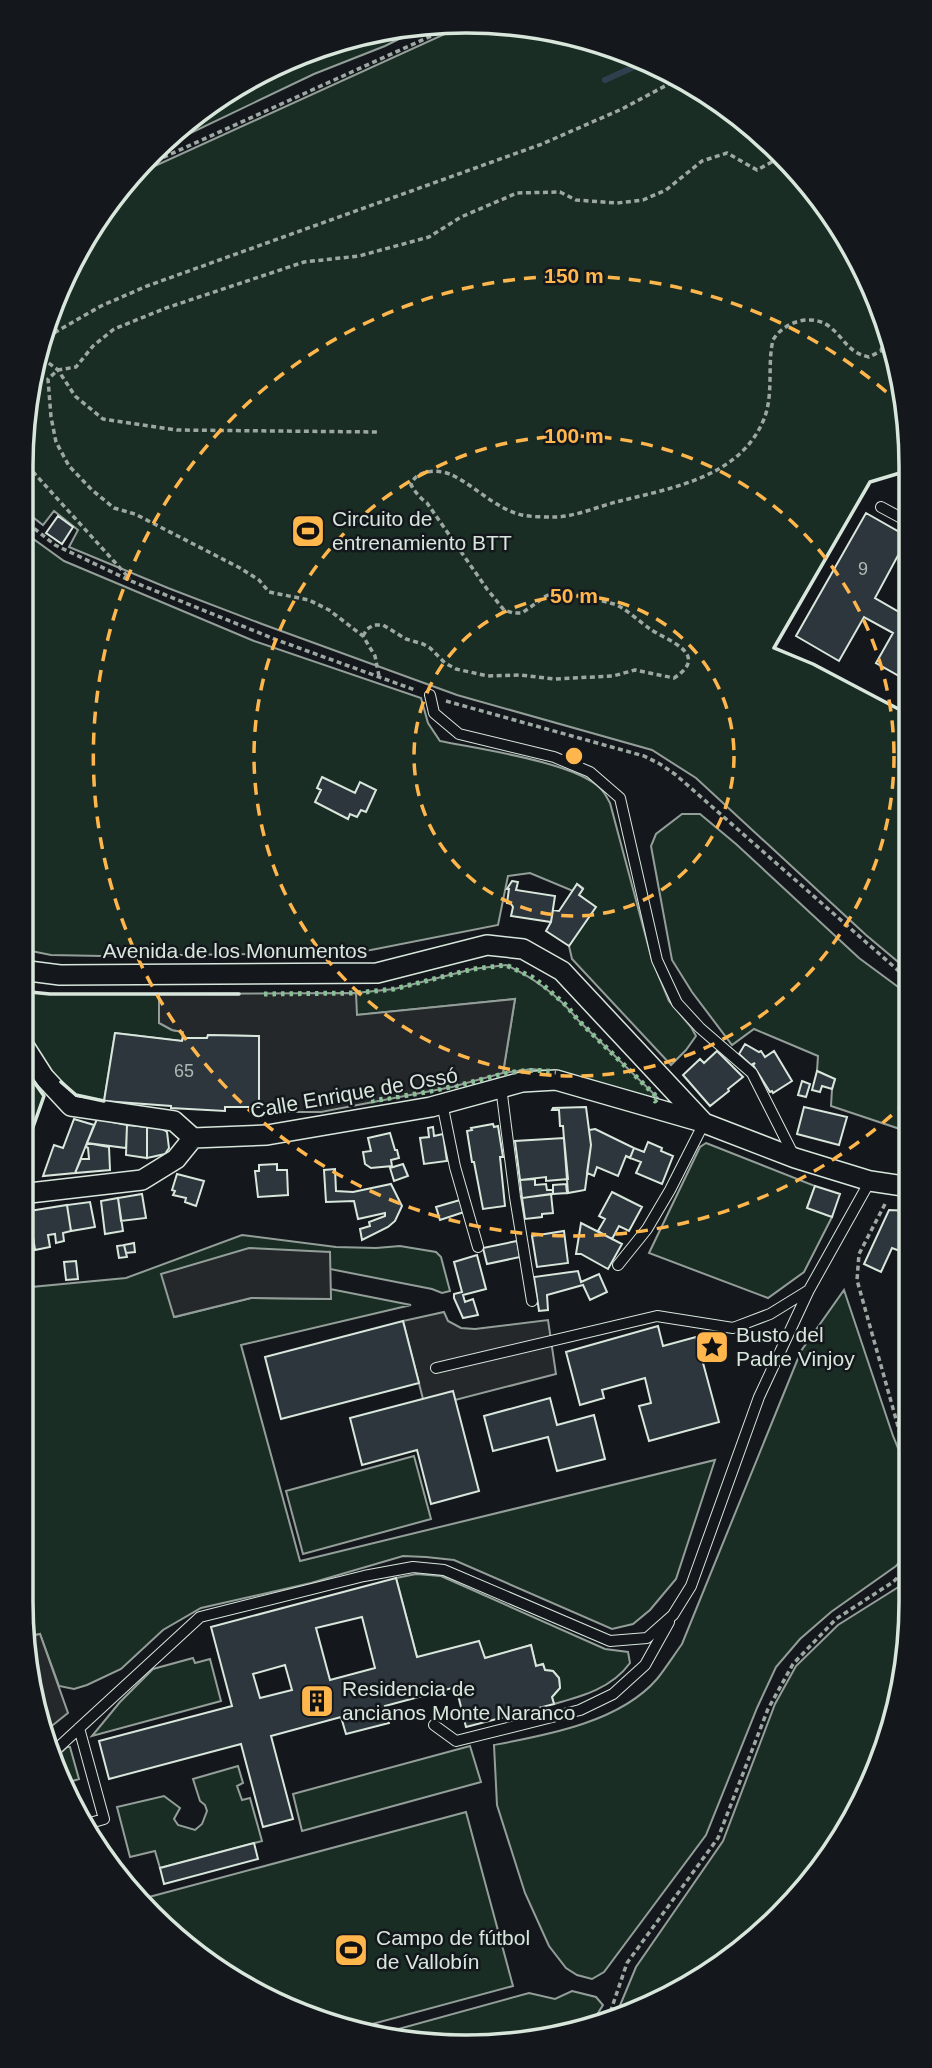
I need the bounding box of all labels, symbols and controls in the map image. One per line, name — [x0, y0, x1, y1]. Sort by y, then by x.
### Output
text: 150 m — [544, 264, 604, 287]
text: 100 m — [544, 424, 604, 447]
place label: Circuito de entrenamiento BTT — [332, 507, 512, 554]
sports icon: Circuito de entrenamiento BTT — [289, 512, 327, 550]
house number: 9 — [858, 559, 868, 579]
text: 50 m — [550, 584, 598, 607]
centre of rings — [562, 744, 586, 768]
street label: Avenida de los Monumentos — [103, 939, 367, 962]
house number: 65 — [174, 1061, 194, 1081]
street label: Calle Enrique de Ossó — [248, 1063, 459, 1122]
place label: Busto del Padre Vinjoy — [736, 1323, 855, 1370]
place icon: Busto del Padre Vinjoy — [693, 1328, 731, 1366]
place label: Residencia de ancianos Monte Naranco — [342, 1677, 575, 1724]
building icon: Residencia de ancianos Monte Naranco — [298, 1682, 336, 1720]
place label: Campo de fútbol de Vallobín — [376, 1926, 530, 1973]
sports icon: Campo de fútbol de Vallobín — [332, 1931, 370, 1969]

